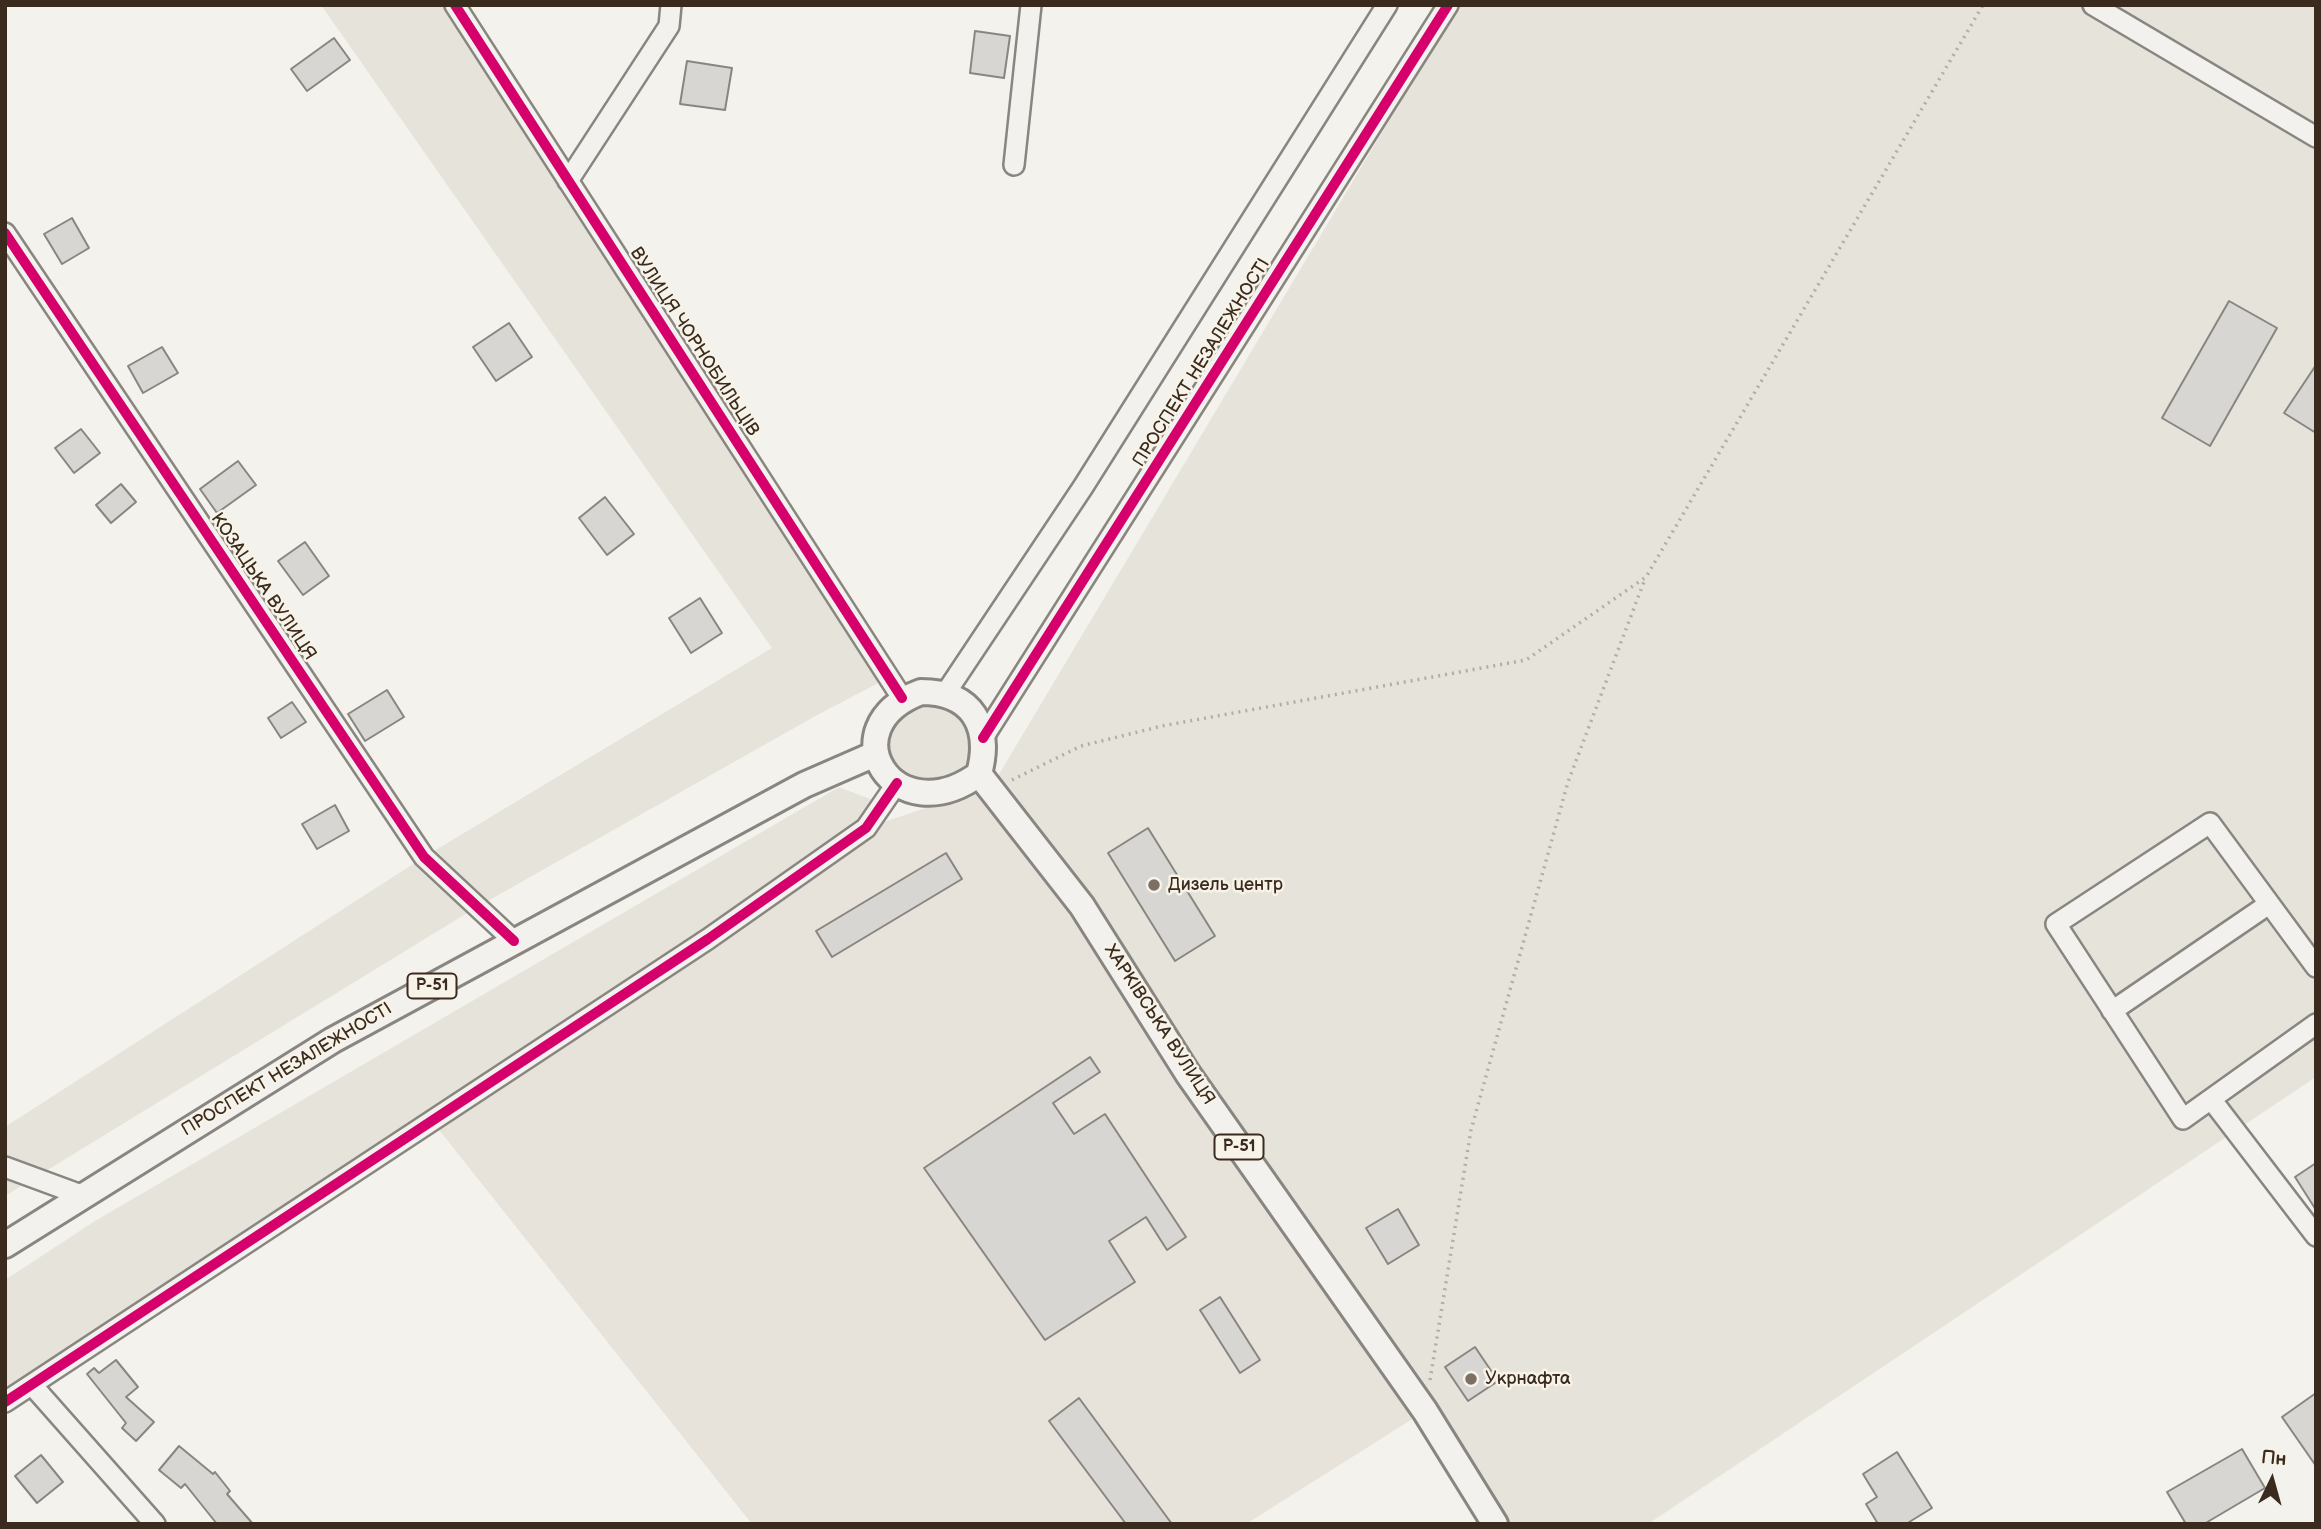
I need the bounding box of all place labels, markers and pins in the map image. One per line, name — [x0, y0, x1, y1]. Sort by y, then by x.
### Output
place label: Дизель центр — [1168, 874, 1283, 896]
marker: Дизель центр — [1146, 877, 1162, 893]
place label: Укрнафта — [1485, 1368, 1571, 1390]
marker: Укрнафта — [1463, 1371, 1479, 1387]

